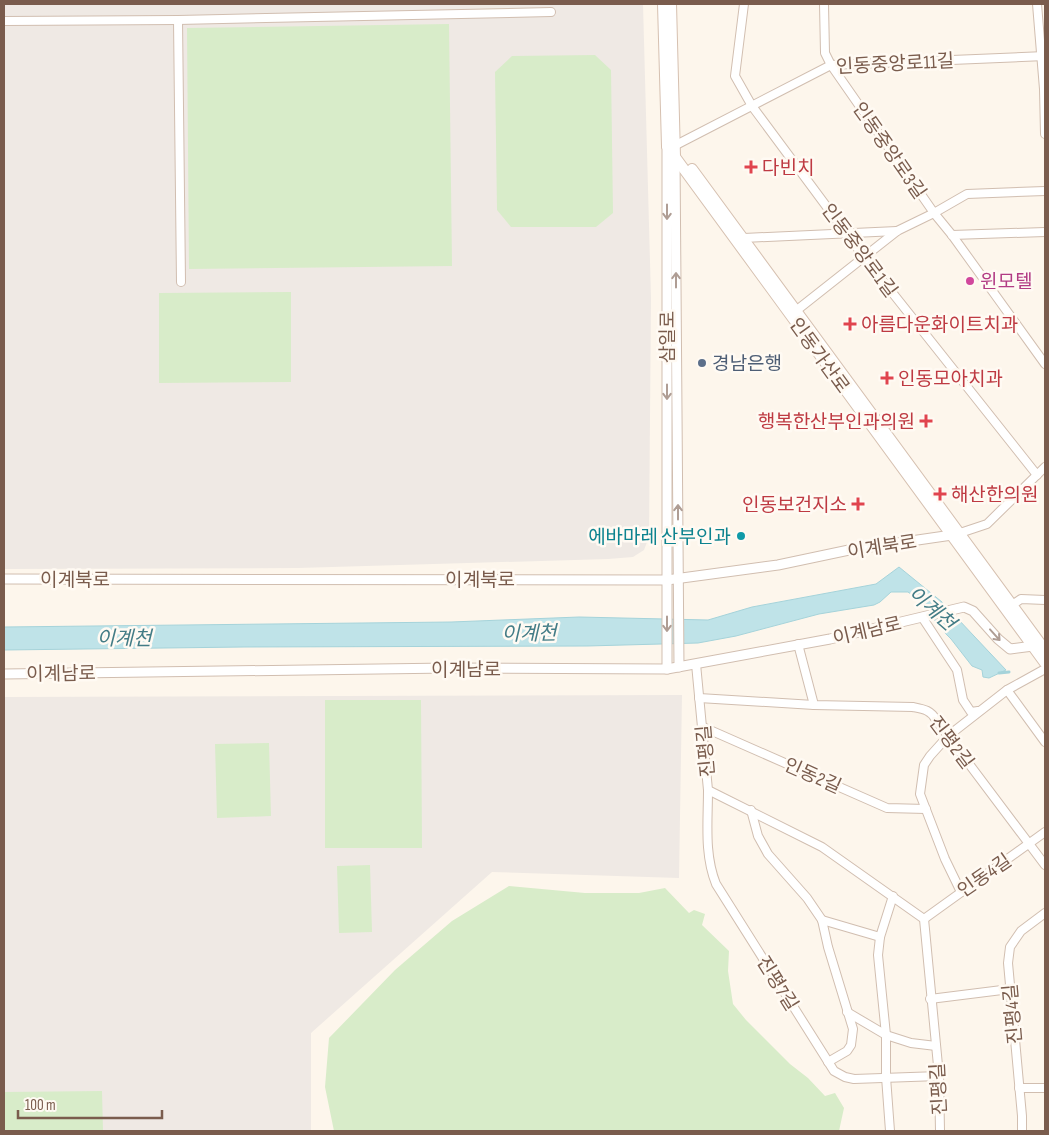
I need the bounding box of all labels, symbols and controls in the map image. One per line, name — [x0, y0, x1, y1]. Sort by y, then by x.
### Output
street label: 인동중앙로11길 — [835, 50, 955, 79]
street label: 인동중앙로3길 — [847, 98, 931, 204]
place label: 다빈치 — [762, 157, 814, 180]
marker: 다빈치 — [744, 160, 758, 174]
street label: 인동중앙로1길 — [816, 199, 902, 302]
one-way arrow — [662, 204, 672, 220]
place label: 윈모텔 — [980, 271, 1032, 294]
one-way arrow — [671, 272, 681, 288]
marker: 윈모텔 — [964, 275, 976, 287]
street label: 삼일로 — [657, 311, 680, 363]
street label: 인동가산로 — [784, 314, 854, 398]
place label: 아름다운화이트치과 — [861, 314, 1018, 337]
marker: 아름다운화이트치과 — [843, 317, 857, 331]
place label: 경남은행 — [712, 353, 782, 376]
marker: 경남은행 — [696, 357, 708, 369]
place label: 인동모아치과 — [898, 368, 1003, 391]
marker: 인동모아치과 — [880, 371, 894, 385]
one-way arrow — [662, 384, 672, 400]
place label: 행복한산부인과의원 — [758, 411, 915, 434]
marker: 행복한산부인과의원 — [919, 414, 933, 428]
place label: 해산한의원 — [951, 484, 1038, 507]
marker: 해산한의원 — [933, 487, 947, 501]
place label: 인동보건지소 — [742, 494, 847, 517]
marker: 인동보건지소 — [851, 497, 865, 511]
one-way arrow — [673, 504, 683, 520]
place label: 에바마레 산부인과 — [588, 526, 731, 549]
marker: 에바마레 산부인과 — [735, 530, 747, 542]
street label: 이계북로 — [846, 531, 919, 564]
street label: 이계북로 — [40, 569, 110, 592]
street label: 이계북로 — [445, 569, 515, 592]
water label: 이계천 — [903, 582, 962, 638]
street label: 이계남로 — [831, 612, 904, 651]
one-way arrow — [662, 616, 672, 632]
water label: 이계천 — [501, 621, 559, 646]
water label: 이계천 — [96, 627, 154, 651]
one-way arrow — [989, 629, 1001, 642]
street label: 이계남로 — [431, 659, 501, 682]
street label: 이계남로 — [26, 662, 96, 687]
street label: 진평2길 — [923, 712, 978, 774]
street label: 진평길 — [693, 724, 720, 778]
street label: 인동2길 — [780, 754, 845, 799]
street label: 인동4길 — [954, 849, 1016, 903]
street label: 진평7길 — [751, 952, 802, 1015]
street label: 진평4길 — [999, 983, 1028, 1045]
street label: 진평길 — [927, 1062, 952, 1116]
scale bar — [18, 1088, 161, 1120]
text: 100 m — [25, 1096, 56, 1115]

